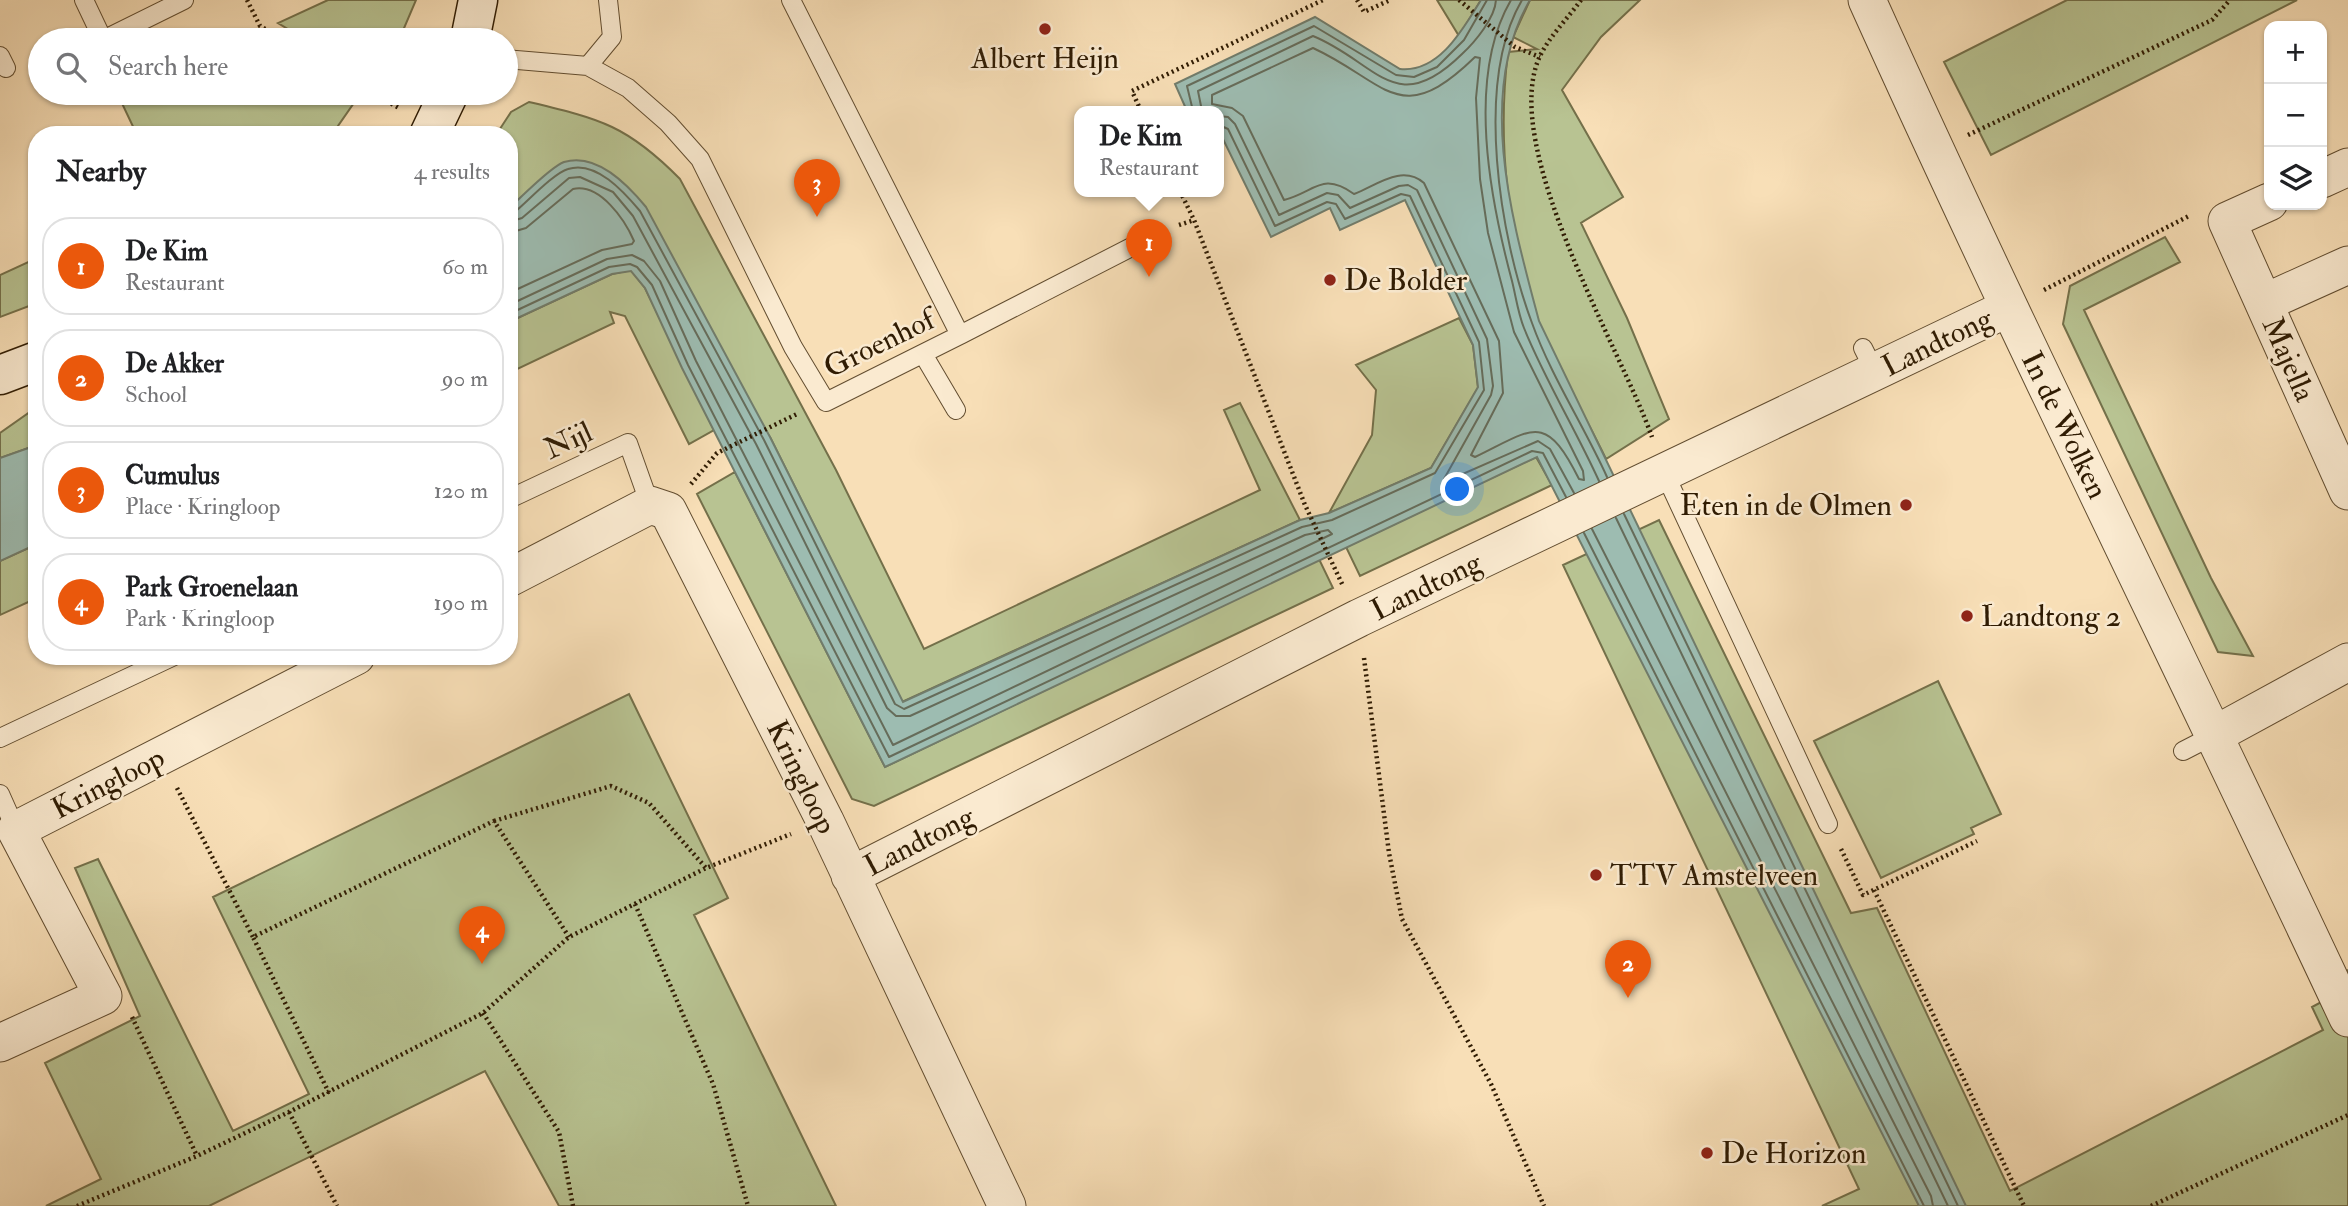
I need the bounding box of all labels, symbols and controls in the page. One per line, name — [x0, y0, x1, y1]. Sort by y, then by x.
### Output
marker: Albert Heijn — [1037, 21, 1053, 37]
map controls — [2264, 21, 2327, 210]
button: + — [2264, 21, 2327, 84]
search box — [28, 28, 518, 105]
place label: Albert Heijn — [970, 40, 1119, 77]
icon: search — [52, 48, 90, 86]
text: Search here — [108, 51, 228, 83]
button: − — [2264, 84, 2327, 147]
popup — [1074, 106, 1224, 197]
text: De Kim — [1099, 121, 1182, 153]
button: layers — [2264, 147, 2327, 210]
text: Nearby — [56, 153, 146, 190]
text: Restaurant — [1099, 153, 1199, 182]
text: 4 results — [414, 157, 490, 186]
pin: 3 — [794, 159, 840, 217]
pin: 1 — [1126, 219, 1172, 277]
text: De Kim — [125, 236, 208, 268]
text: 1 — [77, 252, 85, 281]
text: 60 m — [442, 252, 488, 281]
place label: De Bolder — [1344, 262, 1467, 299]
text: Restaurant — [125, 268, 225, 297]
marker: De Bolder — [1322, 272, 1338, 288]
street label: Groenhof — [818, 299, 944, 386]
street label: Landtong — [1876, 299, 2000, 385]
street label: Majella — [2254, 311, 2324, 408]
street label: In de Wolken — [2013, 346, 2116, 505]
text: De Akker — [125, 348, 224, 380]
text: 2 — [75, 364, 87, 393]
text: 90 m — [442, 364, 488, 393]
text: School — [125, 380, 187, 409]
street label: Nijl — [538, 413, 599, 468]
text: Cumulus — [125, 460, 220, 492]
your location — [1440, 472, 1474, 506]
text: 3 — [77, 476, 85, 505]
text: 120 m — [434, 476, 488, 505]
place label: Eten in de Olmen — [1680, 487, 1892, 524]
text: Place · Kringloop — [125, 492, 280, 521]
marker: Eten in de Olmen — [1898, 497, 1914, 513]
street label: Landtong — [1365, 543, 1489, 629]
text: Park Groenelaan — [125, 572, 298, 604]
text: 4 — [75, 588, 87, 617]
text: 190 m — [434, 588, 488, 617]
place label: Landtong 2 — [1981, 598, 2121, 635]
text: Park · Kringloop — [125, 604, 275, 633]
marker: Landtong 2 — [1959, 608, 1975, 624]
street label: Kringloop — [758, 714, 845, 840]
street label: Kringloop — [45, 739, 171, 828]
street label: Landtong — [858, 798, 981, 885]
place label: TTV Amstelveen — [1610, 857, 1818, 894]
marker: TTV Amstelveen — [1588, 867, 1604, 883]
pin: 4 — [459, 906, 505, 964]
pin: 2 — [1605, 940, 1651, 998]
place label: De Horizon — [1721, 1135, 1867, 1172]
marker: De Horizon — [1699, 1145, 1715, 1161]

